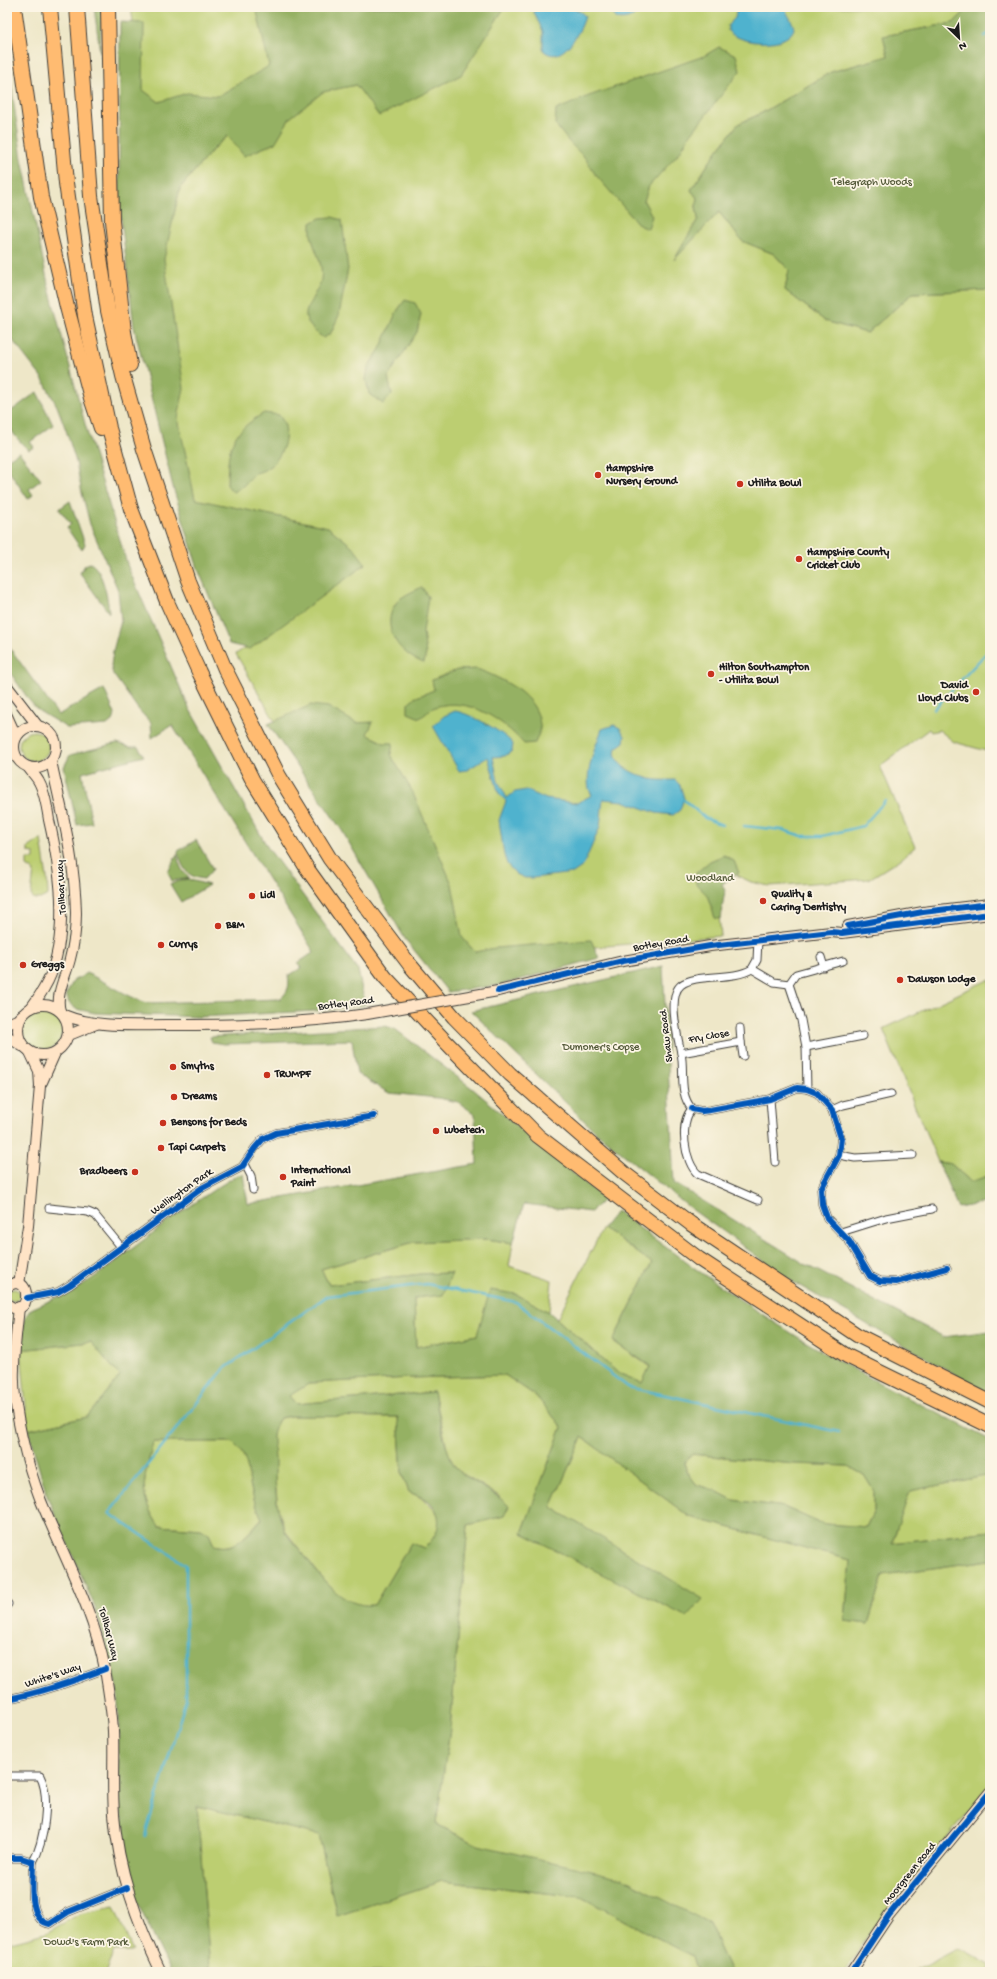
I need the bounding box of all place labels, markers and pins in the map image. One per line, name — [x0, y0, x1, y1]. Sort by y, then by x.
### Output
place label: Hampshire Nursery Ground — [606, 463, 679, 488]
marker: Hampshire Nursery Ground — [593, 470, 603, 480]
place label: Utilita Bowl — [748, 477, 802, 490]
marker: Utilita Bowl — [735, 479, 745, 489]
place label: Hampshire County Cricket Club — [806, 546, 890, 572]
marker: Hampshire County Cricket Club — [794, 554, 804, 564]
place label: Hilton Southampton - Utilita Bowl — [719, 661, 810, 687]
marker: Hilton Southampton - Utilita Bowl — [706, 669, 716, 679]
place label: David Lloyd Clubs — [918, 680, 970, 705]
marker: David Lloyd Clubs — [971, 687, 981, 697]
place label: Quality & Caring Dentistry — [770, 888, 847, 915]
place label: Lidl — [260, 890, 276, 902]
marker: Lidl — [247, 891, 257, 901]
marker: Quality & Caring Dentistry — [758, 896, 768, 906]
place label: B&M — [225, 920, 245, 932]
marker: B&M — [213, 921, 223, 931]
place label: Currys — [168, 939, 198, 951]
marker: Currys — [156, 940, 166, 950]
place label: Greggs — [31, 959, 65, 972]
marker: Greggs — [18, 960, 28, 970]
place label: Dawson Lodge — [907, 974, 977, 987]
marker: Dawson Lodge — [895, 975, 905, 985]
place label: Smyths — [181, 1060, 215, 1073]
marker: Smyths — [168, 1062, 178, 1072]
place label: TRUMPF — [274, 1069, 312, 1081]
marker: TRUMPF — [262, 1070, 272, 1080]
place label: Dreams — [181, 1091, 218, 1103]
marker: Dreams — [169, 1092, 179, 1102]
place label: Bensons for Beds — [170, 1116, 247, 1129]
marker: Bensons for Beds — [158, 1118, 168, 1128]
place label: Lubetech — [444, 1124, 485, 1137]
marker: Lubetech — [431, 1126, 441, 1136]
place label: Tapi Carpets — [168, 1141, 226, 1154]
marker: Tapi Carpets — [156, 1143, 166, 1153]
place label: International Paint — [290, 1164, 351, 1190]
place label: Bradbeers — [79, 1166, 128, 1178]
marker: Bradbeers — [130, 1167, 140, 1177]
marker: International Paint — [278, 1172, 288, 1182]

